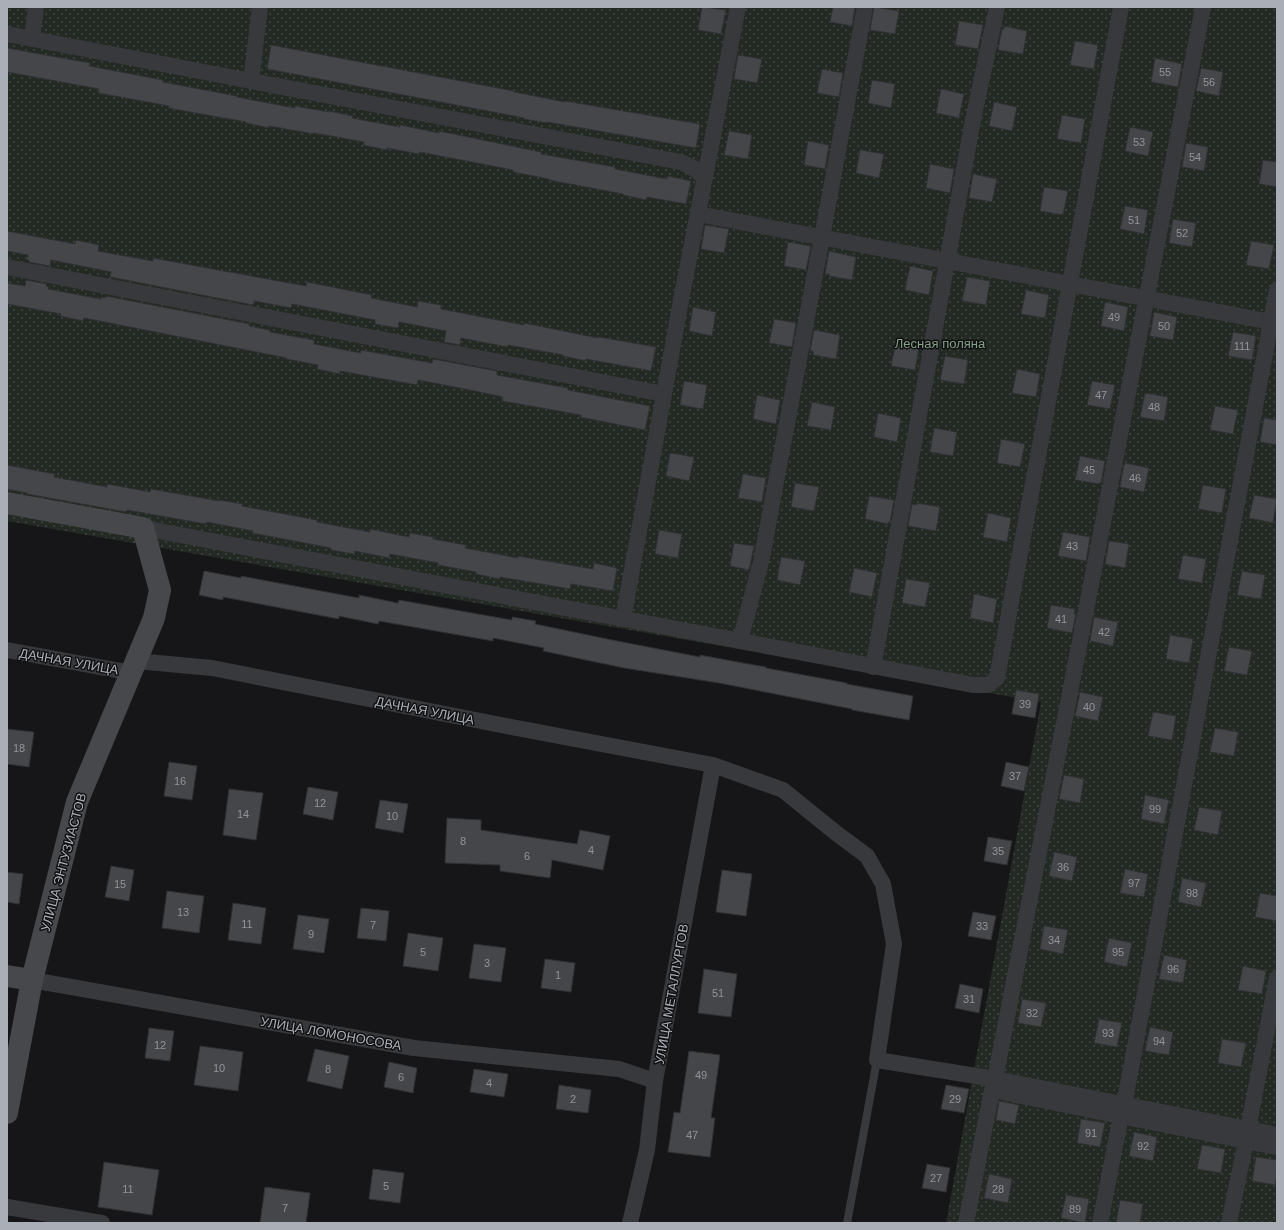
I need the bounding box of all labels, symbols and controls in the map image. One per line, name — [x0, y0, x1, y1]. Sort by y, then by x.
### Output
house number: 55 — [1159, 66, 1171, 78]
house number: 56 — [1203, 76, 1215, 88]
house number: 53 — [1133, 136, 1145, 148]
house number: 54 — [1189, 151, 1201, 163]
house number: 51 — [1128, 214, 1140, 226]
house number: 52 — [1176, 227, 1188, 239]
house number: 49 — [1108, 311, 1120, 323]
house number: 50 — [1158, 320, 1170, 332]
park label: Лесная поляна — [895, 336, 986, 351]
house number: 111 — [1234, 340, 1250, 352]
house number: 47 — [1095, 389, 1107, 401]
house number: 48 — [1148, 401, 1160, 413]
house number: 45 — [1083, 464, 1095, 476]
house number: 46 — [1129, 472, 1141, 484]
house number: 43 — [1066, 540, 1078, 552]
house number: 41 — [1055, 613, 1067, 625]
house number: 42 — [1098, 626, 1110, 638]
street label: ДАЧНАЯ УЛИЦА — [18, 645, 120, 678]
street label: ДАЧНАЯ УЛИЦА — [374, 694, 476, 727]
house number: 39 — [1019, 698, 1031, 710]
house number: 40 — [1083, 701, 1095, 713]
house number: 18 — [13, 742, 25, 754]
house number: 37 — [1009, 770, 1021, 782]
house number: 16 — [174, 775, 186, 787]
street label: УЛИЦА ЭНТУЗИАСТОВ — [38, 791, 89, 933]
house number: 12 — [314, 797, 326, 809]
house number: 99 — [1149, 803, 1161, 815]
house number: 14 — [237, 808, 249, 820]
house number: 10 — [386, 810, 398, 822]
house number: 8 — [460, 835, 466, 847]
house number: 4 — [588, 844, 594, 856]
house number: 35 — [992, 845, 1004, 857]
house number: 6 — [524, 850, 530, 862]
house number: 36 — [1057, 861, 1069, 873]
house number: 97 — [1128, 877, 1140, 889]
house number: 15 — [114, 878, 126, 890]
house number: 98 — [1186, 887, 1198, 899]
house number: 13 — [177, 906, 189, 918]
house number: 11 — [241, 918, 253, 930]
house number: 7 — [370, 919, 376, 931]
house number: 33 — [976, 920, 988, 932]
street label: УЛИЦА МЕТАЛЛУРГОВ — [652, 923, 691, 1066]
house number: 9 — [308, 928, 314, 940]
house number: 34 — [1048, 934, 1060, 946]
house number: 5 — [420, 946, 426, 958]
house number: 95 — [1112, 946, 1124, 958]
house number: 3 — [484, 957, 490, 969]
house number: 96 — [1167, 963, 1179, 975]
house number: 1 — [555, 969, 561, 981]
house number: 51 — [712, 987, 724, 999]
house number: 31 — [963, 993, 975, 1005]
house number: 32 — [1026, 1007, 1038, 1019]
street label: УЛИЦА ЛОМОНОСОВА — [259, 1014, 403, 1053]
house number: 93 — [1102, 1027, 1114, 1039]
house number: 94 — [1153, 1035, 1165, 1047]
house number: 12 — [154, 1039, 166, 1051]
house number: 10 — [213, 1062, 225, 1074]
house number: 8 — [325, 1063, 331, 1075]
house number: 49 — [695, 1069, 707, 1081]
house number: 6 — [398, 1071, 404, 1083]
house number: 4 — [486, 1077, 492, 1089]
house number: 2 — [570, 1093, 576, 1105]
house number: 29 — [949, 1093, 961, 1105]
house number: 91 — [1085, 1127, 1097, 1139]
house number: 47 — [686, 1129, 698, 1141]
house number: 92 — [1137, 1140, 1149, 1152]
house number: 27 — [930, 1172, 942, 1184]
house number: 5 — [383, 1180, 389, 1192]
house number: 11 — [122, 1183, 134, 1195]
house number: 28 — [992, 1183, 1004, 1195]
house number: 7 — [282, 1202, 288, 1214]
house number: 89 — [1069, 1203, 1081, 1215]

